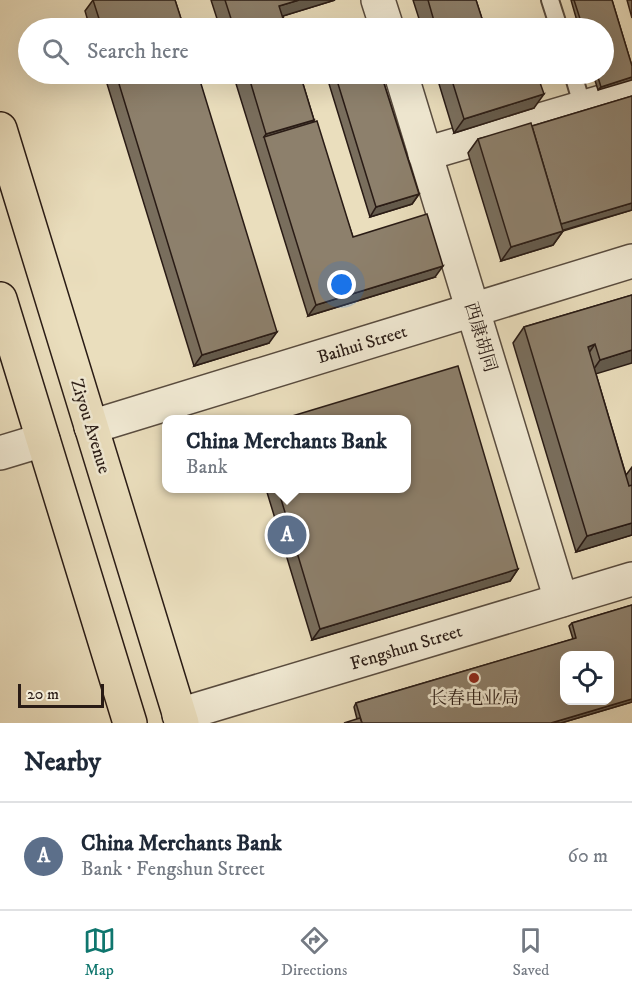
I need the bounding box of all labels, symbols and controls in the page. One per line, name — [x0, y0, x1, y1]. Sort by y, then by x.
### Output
search box — [18, 18, 614, 84]
icon: search — [39, 35, 72, 68]
text: Search here — [87, 38, 189, 65]
your location — [327, 270, 356, 299]
street label: 西康胡同 — [459, 300, 501, 375]
street label: Baihui Street — [315, 321, 410, 369]
street label: Ziyou Avenue — [65, 376, 115, 476]
popup — [162, 415, 411, 493]
text: China Merchants Bank — [186, 428, 387, 455]
text: Bank — [186, 455, 228, 480]
pin: A — [268, 512, 306, 558]
street label: Fengshun Street — [348, 620, 465, 675]
map controls — [560, 651, 614, 705]
button: locate — [560, 651, 614, 705]
marker: 长春电业局 — [467, 671, 481, 685]
scale bar — [18, 681, 104, 708]
text: 20 m — [27, 684, 59, 704]
place label: 长春电业局 — [429, 688, 519, 710]
text: Nearby — [24, 746, 101, 779]
text: China Merchants Bank — [81, 830, 282, 857]
text: A — [37, 844, 50, 869]
text: 60 m — [568, 844, 608, 869]
text: Bank · Fengshun Street — [81, 857, 265, 882]
tab: Map — [83, 924, 116, 980]
tab: Directions — [281, 924, 347, 980]
tab: Saved — [513, 924, 549, 980]

